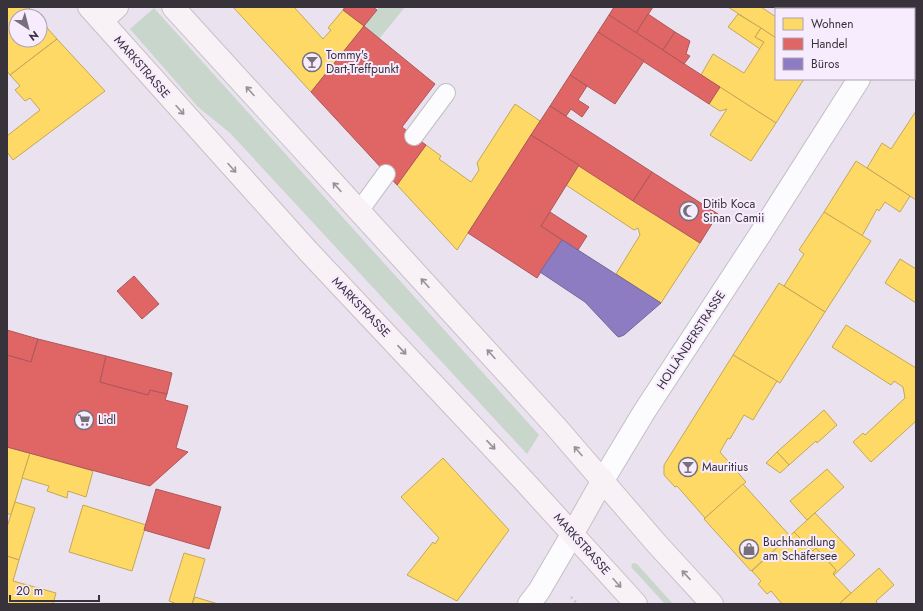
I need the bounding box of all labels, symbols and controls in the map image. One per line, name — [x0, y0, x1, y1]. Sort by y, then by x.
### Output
north arrow — [8, 8, 48, 48]
legend — [775, 8, 915, 80]
text: Wohnen — [811, 15, 854, 33]
text: N — [26, 27, 42, 45]
street label: MARKSTRASSE — [110, 32, 174, 102]
text: Handel — [811, 35, 847, 53]
place label: Tommy's Dart-Treffpunkt — [326, 46, 399, 78]
bar icon: Tommy's Dart-Treffpunkt — [301, 51, 323, 73]
text: Büros — [811, 55, 839, 73]
one-way arrow — [245, 86, 254, 96]
one-way arrow — [175, 104, 184, 115]
one-way arrow — [227, 163, 237, 173]
one-way arrow — [333, 182, 342, 192]
place label: Ditib Koca Sinan Camii — [703, 195, 764, 227]
mosque icon: Ditib Koca Sinan Camii — [678, 200, 700, 222]
street label: MARKSTRASSE — [328, 273, 394, 341]
one-way arrow — [420, 278, 430, 288]
street label: HOLLÄNDERSTRASSE — [652, 287, 730, 393]
one-way arrow — [397, 345, 407, 355]
one-way arrow — [487, 350, 496, 360]
supermarket icon: Lidl — [73, 409, 95, 431]
place label: Lidl — [98, 411, 116, 429]
one-way arrow — [486, 440, 495, 450]
one-way arrow — [573, 446, 582, 456]
bar icon: Mauritius — [677, 456, 699, 478]
place label: Mauritius — [702, 458, 748, 476]
street label: MARKSTRASSE — [549, 509, 615, 579]
place label: Buchhandlung am Schäfersee — [763, 533, 837, 565]
shop icon: Buchhandlung am Schäfersee — [738, 538, 760, 560]
one-way arrow — [682, 571, 691, 581]
scale bar — [10, 577, 99, 603]
one-way arrow — [612, 578, 621, 588]
text: 20 m — [16, 582, 43, 600]

